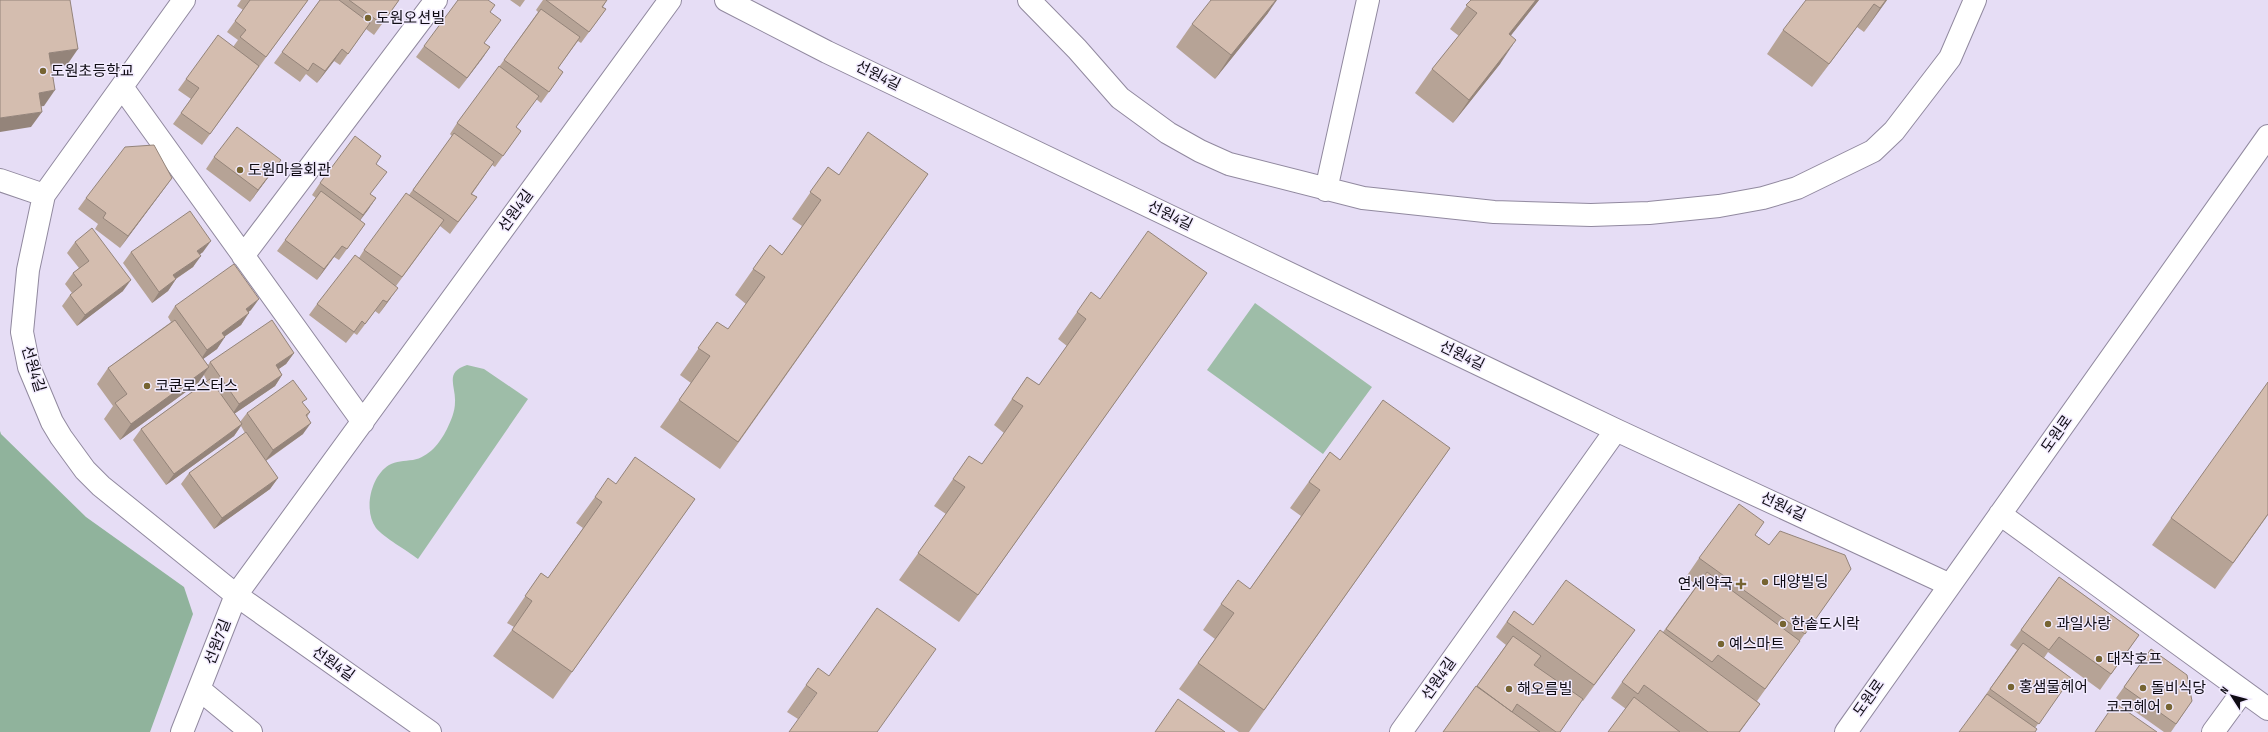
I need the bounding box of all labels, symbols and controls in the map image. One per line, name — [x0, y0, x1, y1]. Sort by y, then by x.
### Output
place label: 도원오션빌 — [376, 9, 445, 28]
marker: 도원오션빌 — [363, 13, 373, 23]
street label: 선원4길 — [852, 57, 904, 95]
place label: 도원초등학교 — [51, 62, 134, 81]
marker: 도원초등학교 — [38, 66, 48, 76]
place label: 도원마을회관 — [248, 161, 331, 180]
marker: 도원마을회관 — [235, 165, 245, 175]
street label: 선원4길 — [494, 186, 538, 236]
street label: 선원4길 — [1144, 197, 1196, 235]
street label: 선원4길 — [1436, 337, 1488, 375]
street label: 선원4길 — [17, 343, 49, 395]
place label: 코쿤로스터스 — [155, 377, 238, 396]
marker: 코쿤로스터스 — [142, 381, 152, 391]
street label: 도원로 — [2037, 412, 2077, 456]
street label: 선원4길 — [1757, 488, 1809, 526]
place label: 대양빌딩 — [1773, 573, 1828, 592]
place label: 연세약국 — [1678, 575, 1733, 594]
marker: 대양빌딩 — [1760, 577, 1770, 587]
marker: 연세약국 — [1736, 579, 1746, 589]
place label: 한솥도시락 — [1791, 615, 1860, 634]
place label: 과일사랑 — [2056, 615, 2111, 634]
street label: 선원7길 — [201, 616, 235, 668]
marker: 한솥도시락 — [1778, 619, 1788, 629]
marker: 과일사랑 — [2043, 619, 2053, 629]
place label: 예스마트 — [1729, 635, 1784, 654]
marker: 예스마트 — [1716, 639, 1726, 649]
street label: 선원4길 — [308, 643, 358, 685]
place label: 대작호프 — [2107, 650, 2162, 669]
street label: 선원4길 — [1418, 654, 1460, 704]
marker: 대작호프 — [2094, 654, 2104, 664]
street label: 도원로 — [1849, 676, 1889, 720]
north arrow — [2212, 676, 2252, 716]
place label: 홍샘물헤어 — [2019, 678, 2088, 697]
place label: 돌비식당 — [2151, 679, 2206, 698]
place label: 해오름빌 — [1517, 680, 1572, 699]
marker: 홍샘물헤어 — [2006, 682, 2016, 692]
marker: 돌비식당 — [2138, 683, 2148, 693]
marker: 해오름빌 — [1504, 684, 1514, 694]
text: N — [2217, 684, 2231, 697]
place label: 코코헤어 — [2106, 698, 2161, 717]
marker: 코코헤어 — [2164, 702, 2174, 712]

